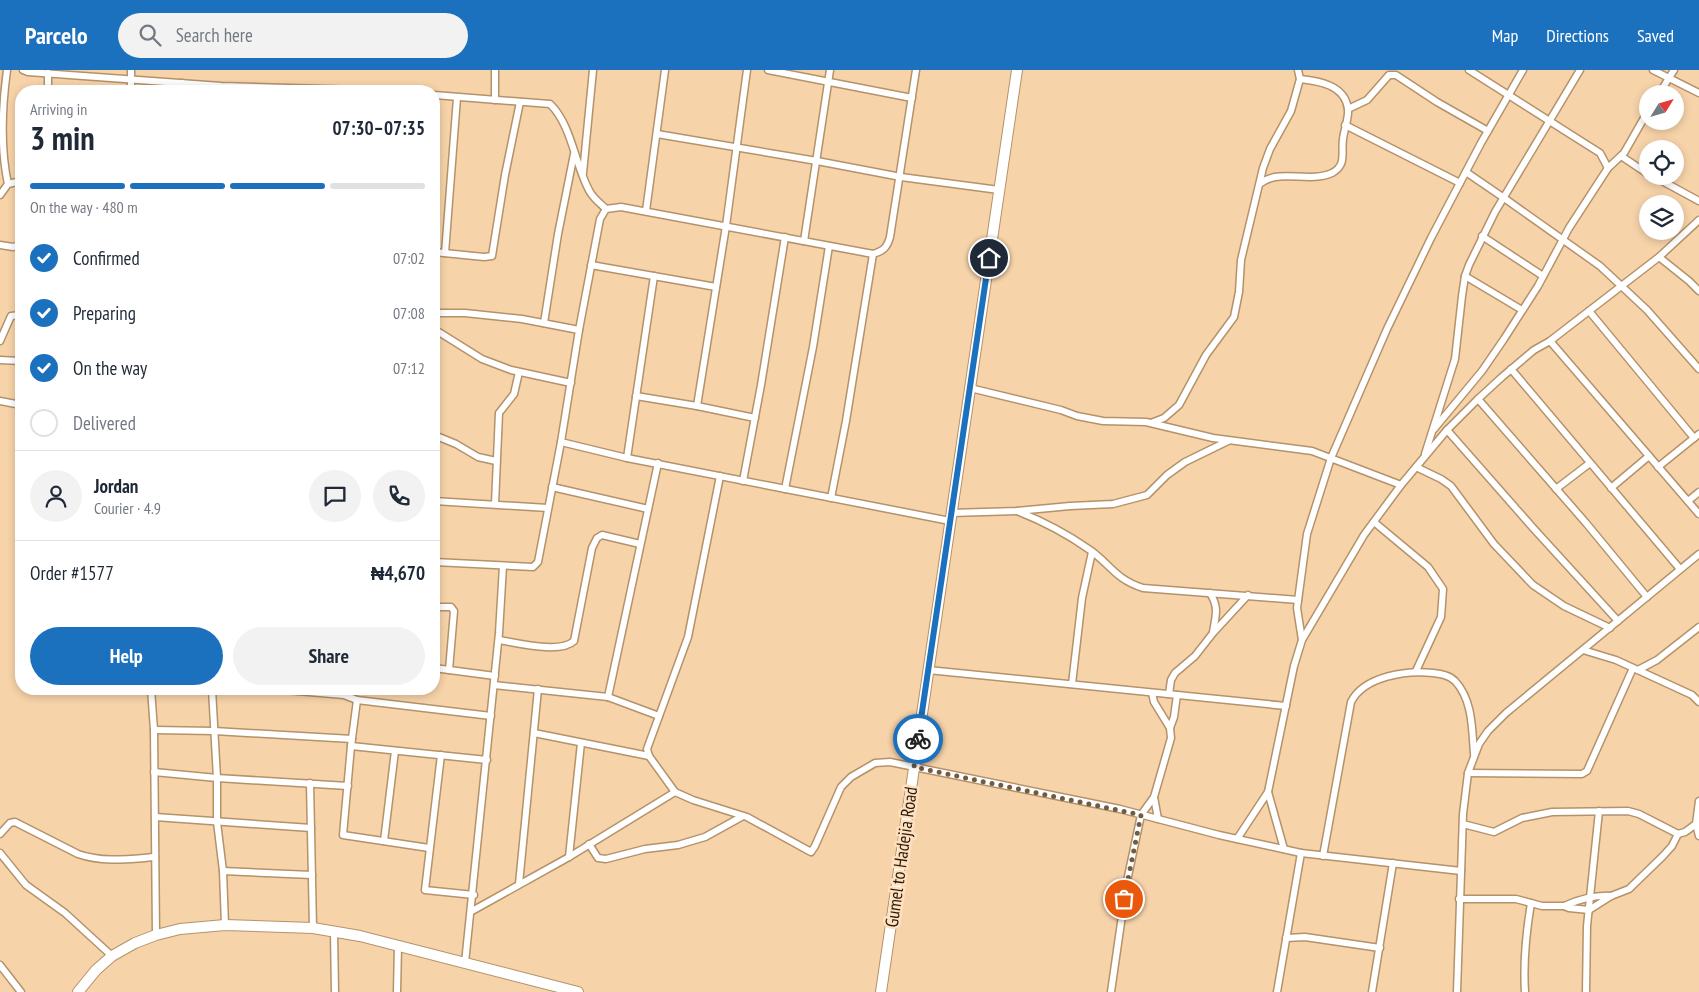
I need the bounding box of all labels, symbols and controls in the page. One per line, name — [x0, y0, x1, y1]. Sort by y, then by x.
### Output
search box — [118, 13, 468, 58]
text: Parcelo — [25, 20, 88, 51]
icon: search — [136, 21, 164, 49]
text: Search here — [176, 23, 253, 47]
text: Map — [1492, 24, 1518, 47]
text: Directions — [1546, 24, 1609, 47]
text: Saved — [1637, 24, 1674, 47]
north arrow — [1639, 85, 1684, 130]
map controls — [1639, 85, 1684, 240]
text: Arriving in — [30, 99, 87, 119]
text: 07:30–07:35 — [332, 116, 425, 140]
text: 3 min — [30, 117, 95, 159]
button: locate — [1639, 140, 1684, 185]
button: layers — [1639, 195, 1684, 240]
text: On the way · 480 m — [30, 197, 138, 217]
pin — [968, 237, 1010, 279]
icon: check — [30, 244, 58, 272]
icon: home — [975, 244, 1003, 272]
text: Confirmed — [73, 246, 140, 270]
text: 07:02 — [393, 248, 425, 268]
icon: check — [30, 299, 58, 327]
text: Preparing — [73, 301, 136, 325]
text: 07:08 — [393, 303, 425, 323]
icon: check — [30, 354, 58, 382]
text: On the way — [73, 356, 147, 380]
text: 07:12 — [393, 358, 425, 378]
text: Delivered — [73, 411, 136, 435]
button: person — [30, 470, 82, 522]
button: chat — [309, 470, 361, 522]
button: phone — [373, 470, 425, 522]
text: Jordan — [94, 474, 138, 498]
text: Courier · 4.9 — [94, 498, 161, 518]
text: Order #1577 — [30, 561, 114, 585]
text: ₦4,670 — [371, 561, 425, 585]
button: Help — [30, 627, 223, 685]
button: Share — [233, 627, 425, 685]
courier — [893, 714, 943, 764]
icon: bike — [904, 725, 932, 753]
street label: Gumel to Hadejia Road — [880, 785, 922, 929]
pin — [1103, 878, 1145, 920]
icon: bag — [1110, 885, 1138, 913]

